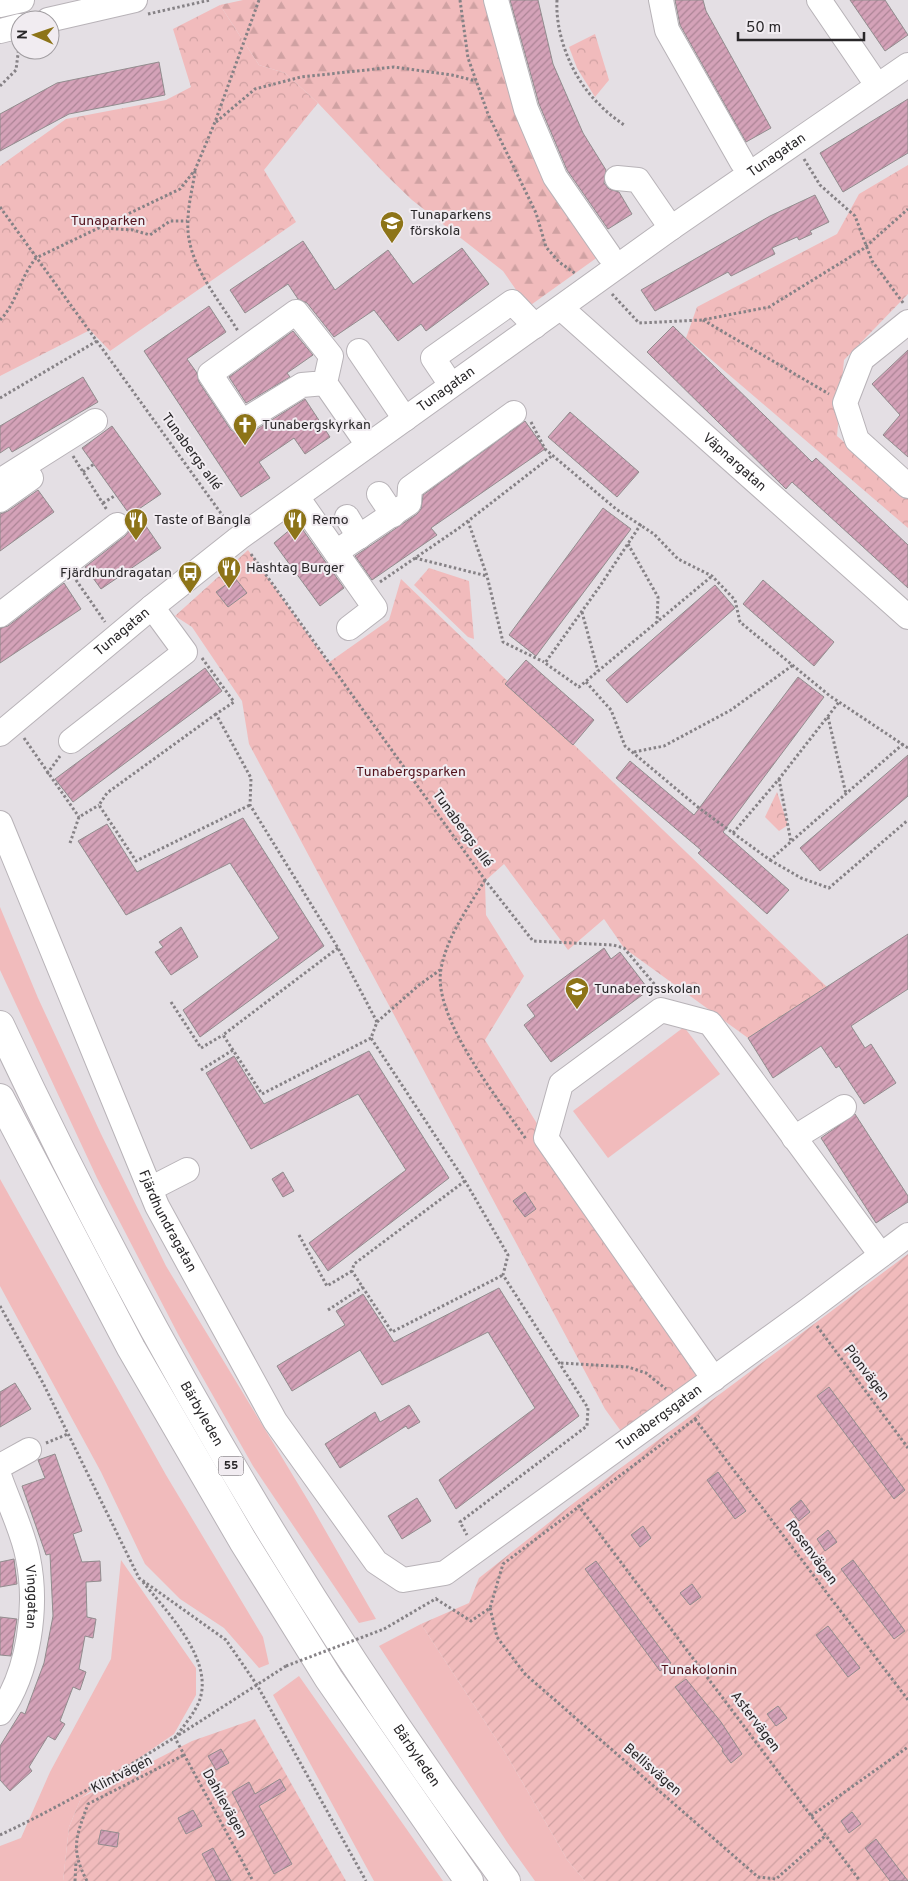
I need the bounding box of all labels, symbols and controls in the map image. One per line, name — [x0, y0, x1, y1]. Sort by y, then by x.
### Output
north arrow — [10, 10, 60, 60]
scale bar — [738, 10, 864, 42]
text: 50 m — [746, 19, 781, 38]
text: N — [15, 29, 32, 40]
street label: Tunagatan — [744, 129, 809, 181]
place label: Tunaparkens förskola — [410, 207, 491, 240]
school or university icon: Tunaparkens förskola — [379, 210, 405, 244]
park label: Tunaparken — [71, 213, 145, 230]
street label: Tunagatan — [414, 363, 478, 416]
street label: Tunabergs allé — [157, 410, 225, 494]
church icon: Tunabergskyrkan — [232, 412, 258, 446]
place label: Tunabergskyrkan — [262, 417, 371, 434]
street label: Väpnargatan — [699, 429, 770, 495]
restaurant icon: Taste of Bangla — [123, 507, 149, 541]
restaurant icon: Remo — [282, 507, 308, 541]
place label: Taste of Bangla — [154, 512, 251, 529]
place label: Remo — [312, 512, 349, 529]
restaurant icon: Hashtag Burger — [216, 555, 242, 589]
bus stop icon: Fjärdhundragatan — [177, 560, 203, 594]
place label: Hashtag Burger — [246, 560, 345, 577]
place label: Fjärdhundragatan — [60, 565, 172, 582]
street label: Tunagatan — [91, 604, 153, 660]
park label: Tunabergsparken — [356, 764, 466, 781]
street label: Tunabergs allé — [428, 787, 496, 871]
school or university icon: Tunabergsskolan — [564, 976, 590, 1010]
place label: Tunabergsskolan — [594, 981, 701, 998]
street label: Fjärdhundragatan — [135, 1168, 200, 1275]
street label: Pionvägen — [839, 1342, 893, 1404]
street label: Bärbyleden — [176, 1378, 227, 1449]
street label: Tunabergsgatan — [613, 1381, 705, 1455]
road number: 55 — [218, 1456, 244, 1475]
street label: Rosenvägen — [781, 1517, 841, 1589]
street label: Vinggatan — [21, 1564, 40, 1630]
park label: Tunakolonin — [661, 1662, 737, 1679]
street label: Astervägen — [727, 1688, 783, 1756]
street label: Bärbyleden — [389, 1721, 444, 1790]
street label: Bellisvägen — [619, 1740, 685, 1800]
street label: Klintvägen — [88, 1752, 156, 1798]
street label: Dahlievägen — [198, 1766, 250, 1842]

